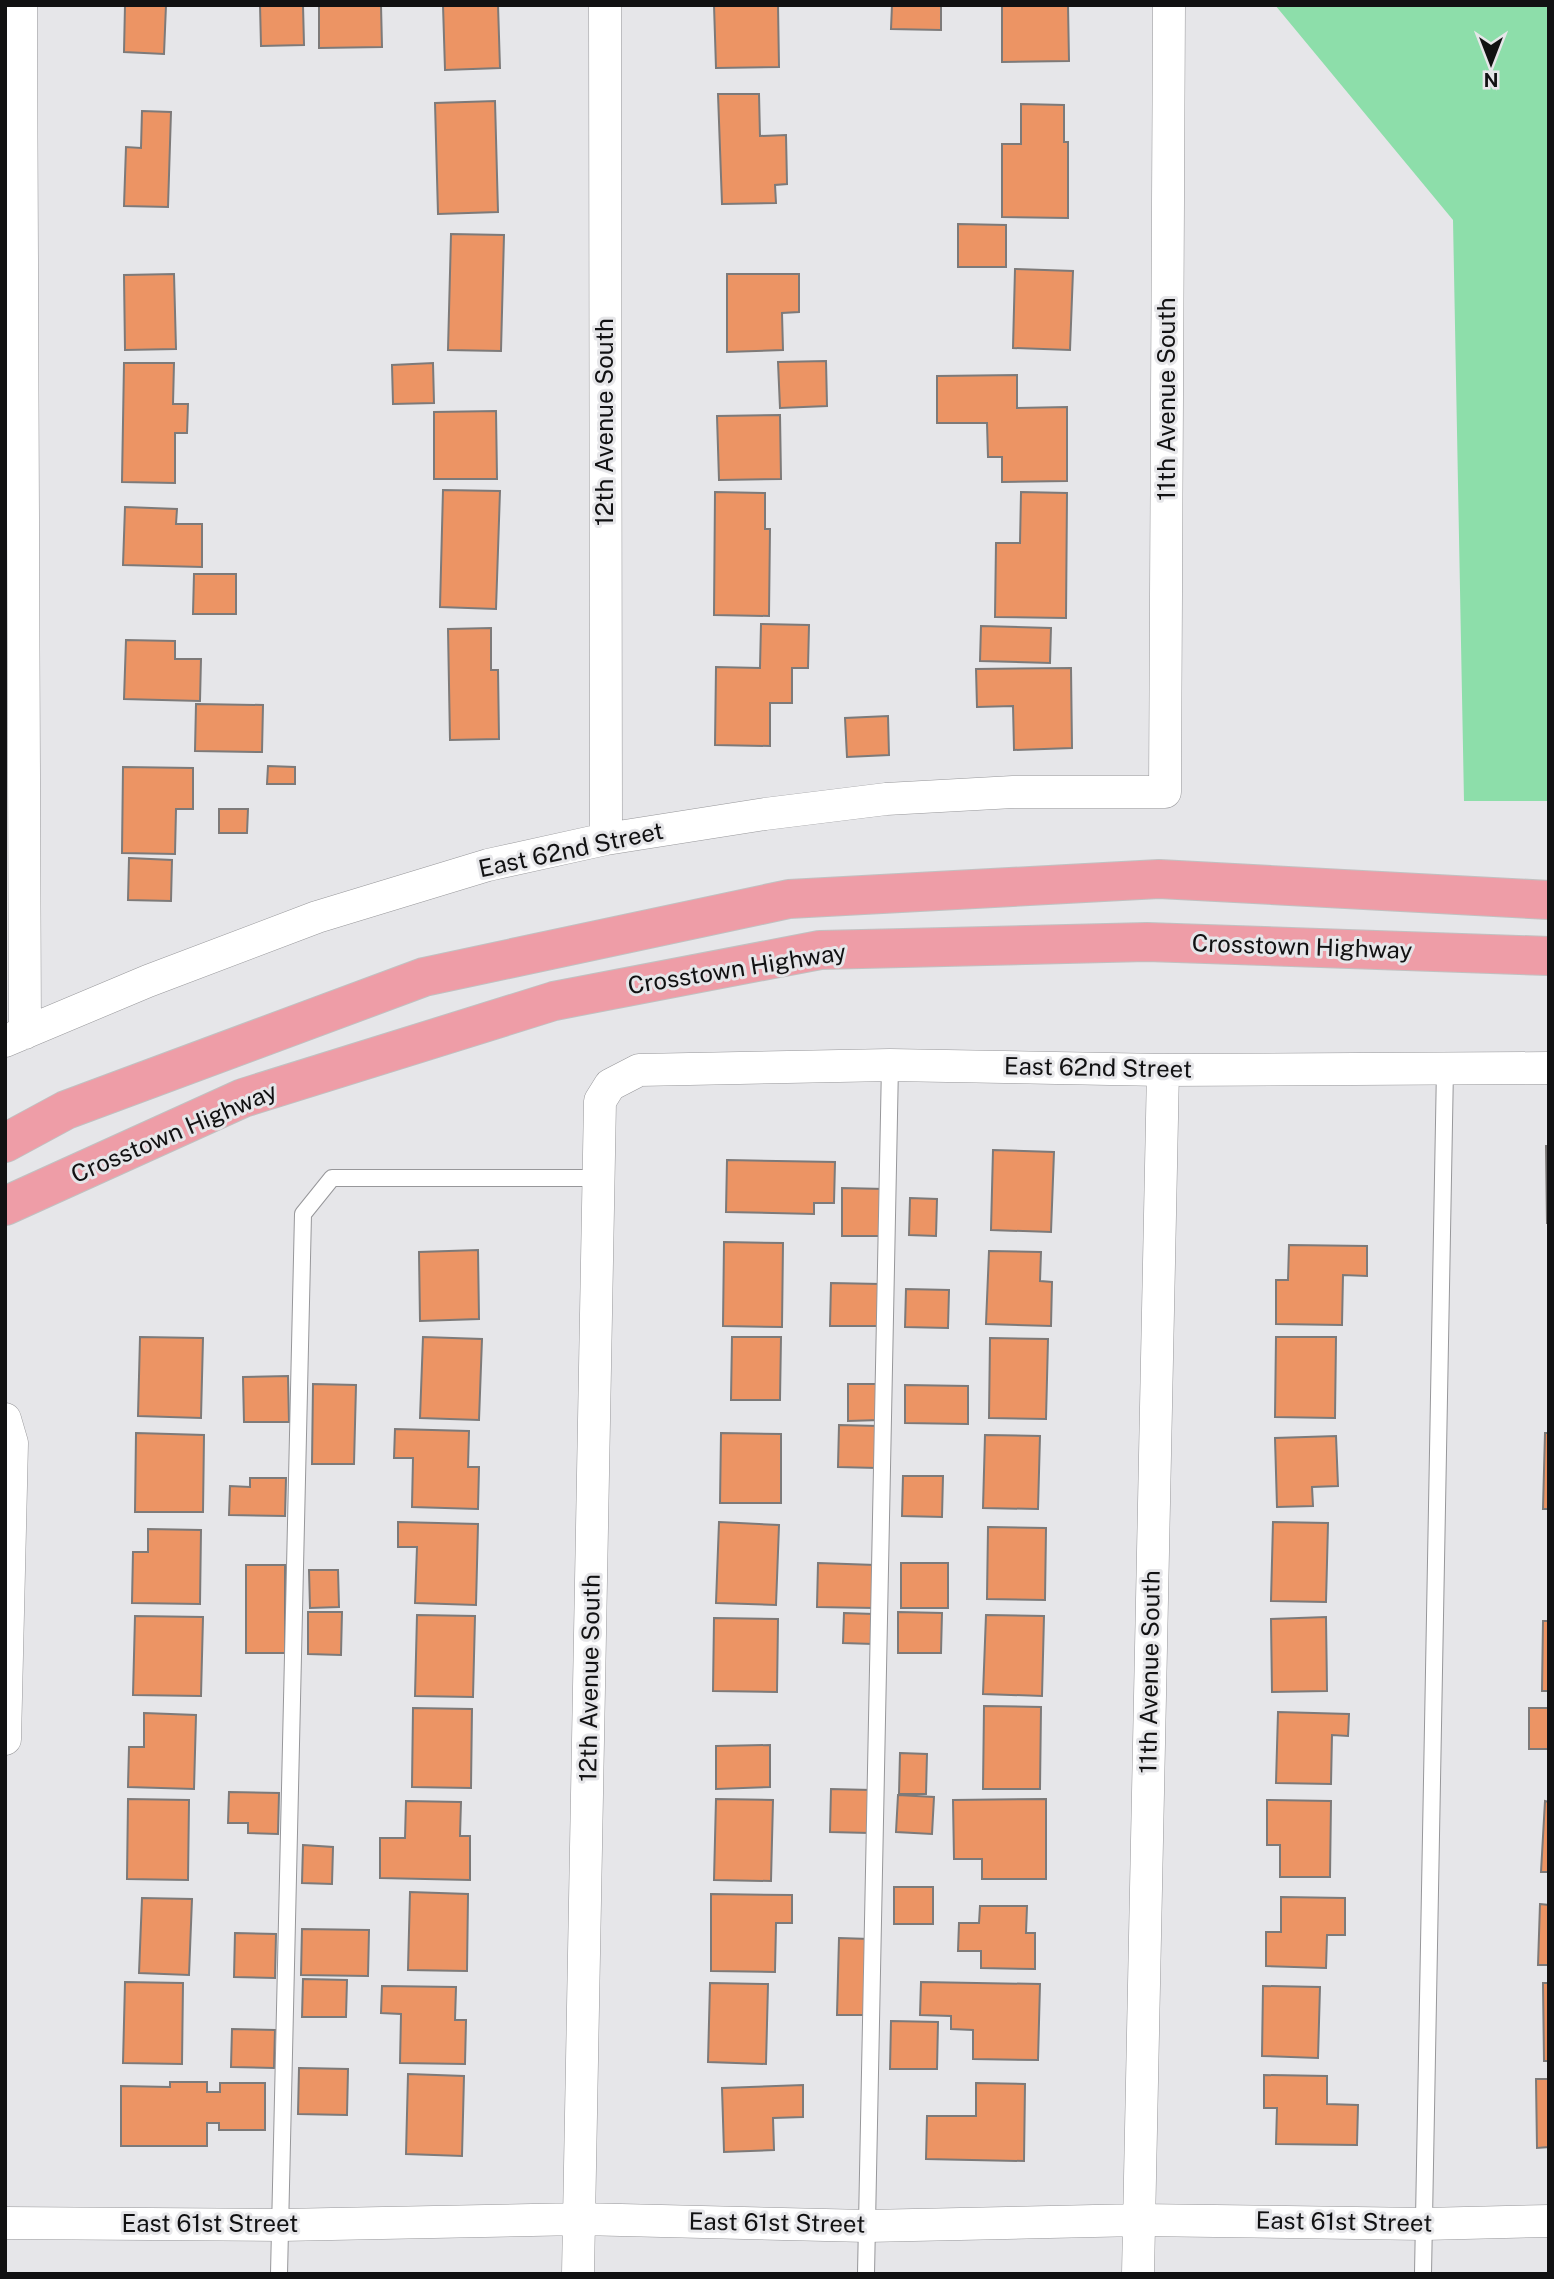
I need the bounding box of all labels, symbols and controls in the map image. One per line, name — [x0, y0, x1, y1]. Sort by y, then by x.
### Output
north arrow — [1456, 28, 1526, 98]
text: N — [1484, 69, 1498, 91]
street label: 11th Avenue South — [1152, 297, 1180, 501]
street label: 12th Avenue South — [590, 318, 618, 526]
street label: East 62nd Street — [476, 816, 666, 882]
street label: Crosstown Highway — [1191, 928, 1413, 964]
street label: Crosstown Highway — [626, 937, 848, 999]
street label: East 62nd Street — [1004, 1051, 1192, 1083]
street label: Crosstown Highway — [67, 1076, 281, 1188]
street label: 11th Avenue South — [1133, 1570, 1165, 1774]
street label: 12th Avenue South — [573, 1574, 605, 1782]
street label: East 61st Street — [1255, 2205, 1433, 2237]
street label: East 61st Street — [688, 2206, 866, 2238]
street label: East 61st Street — [122, 2209, 298, 2237]

